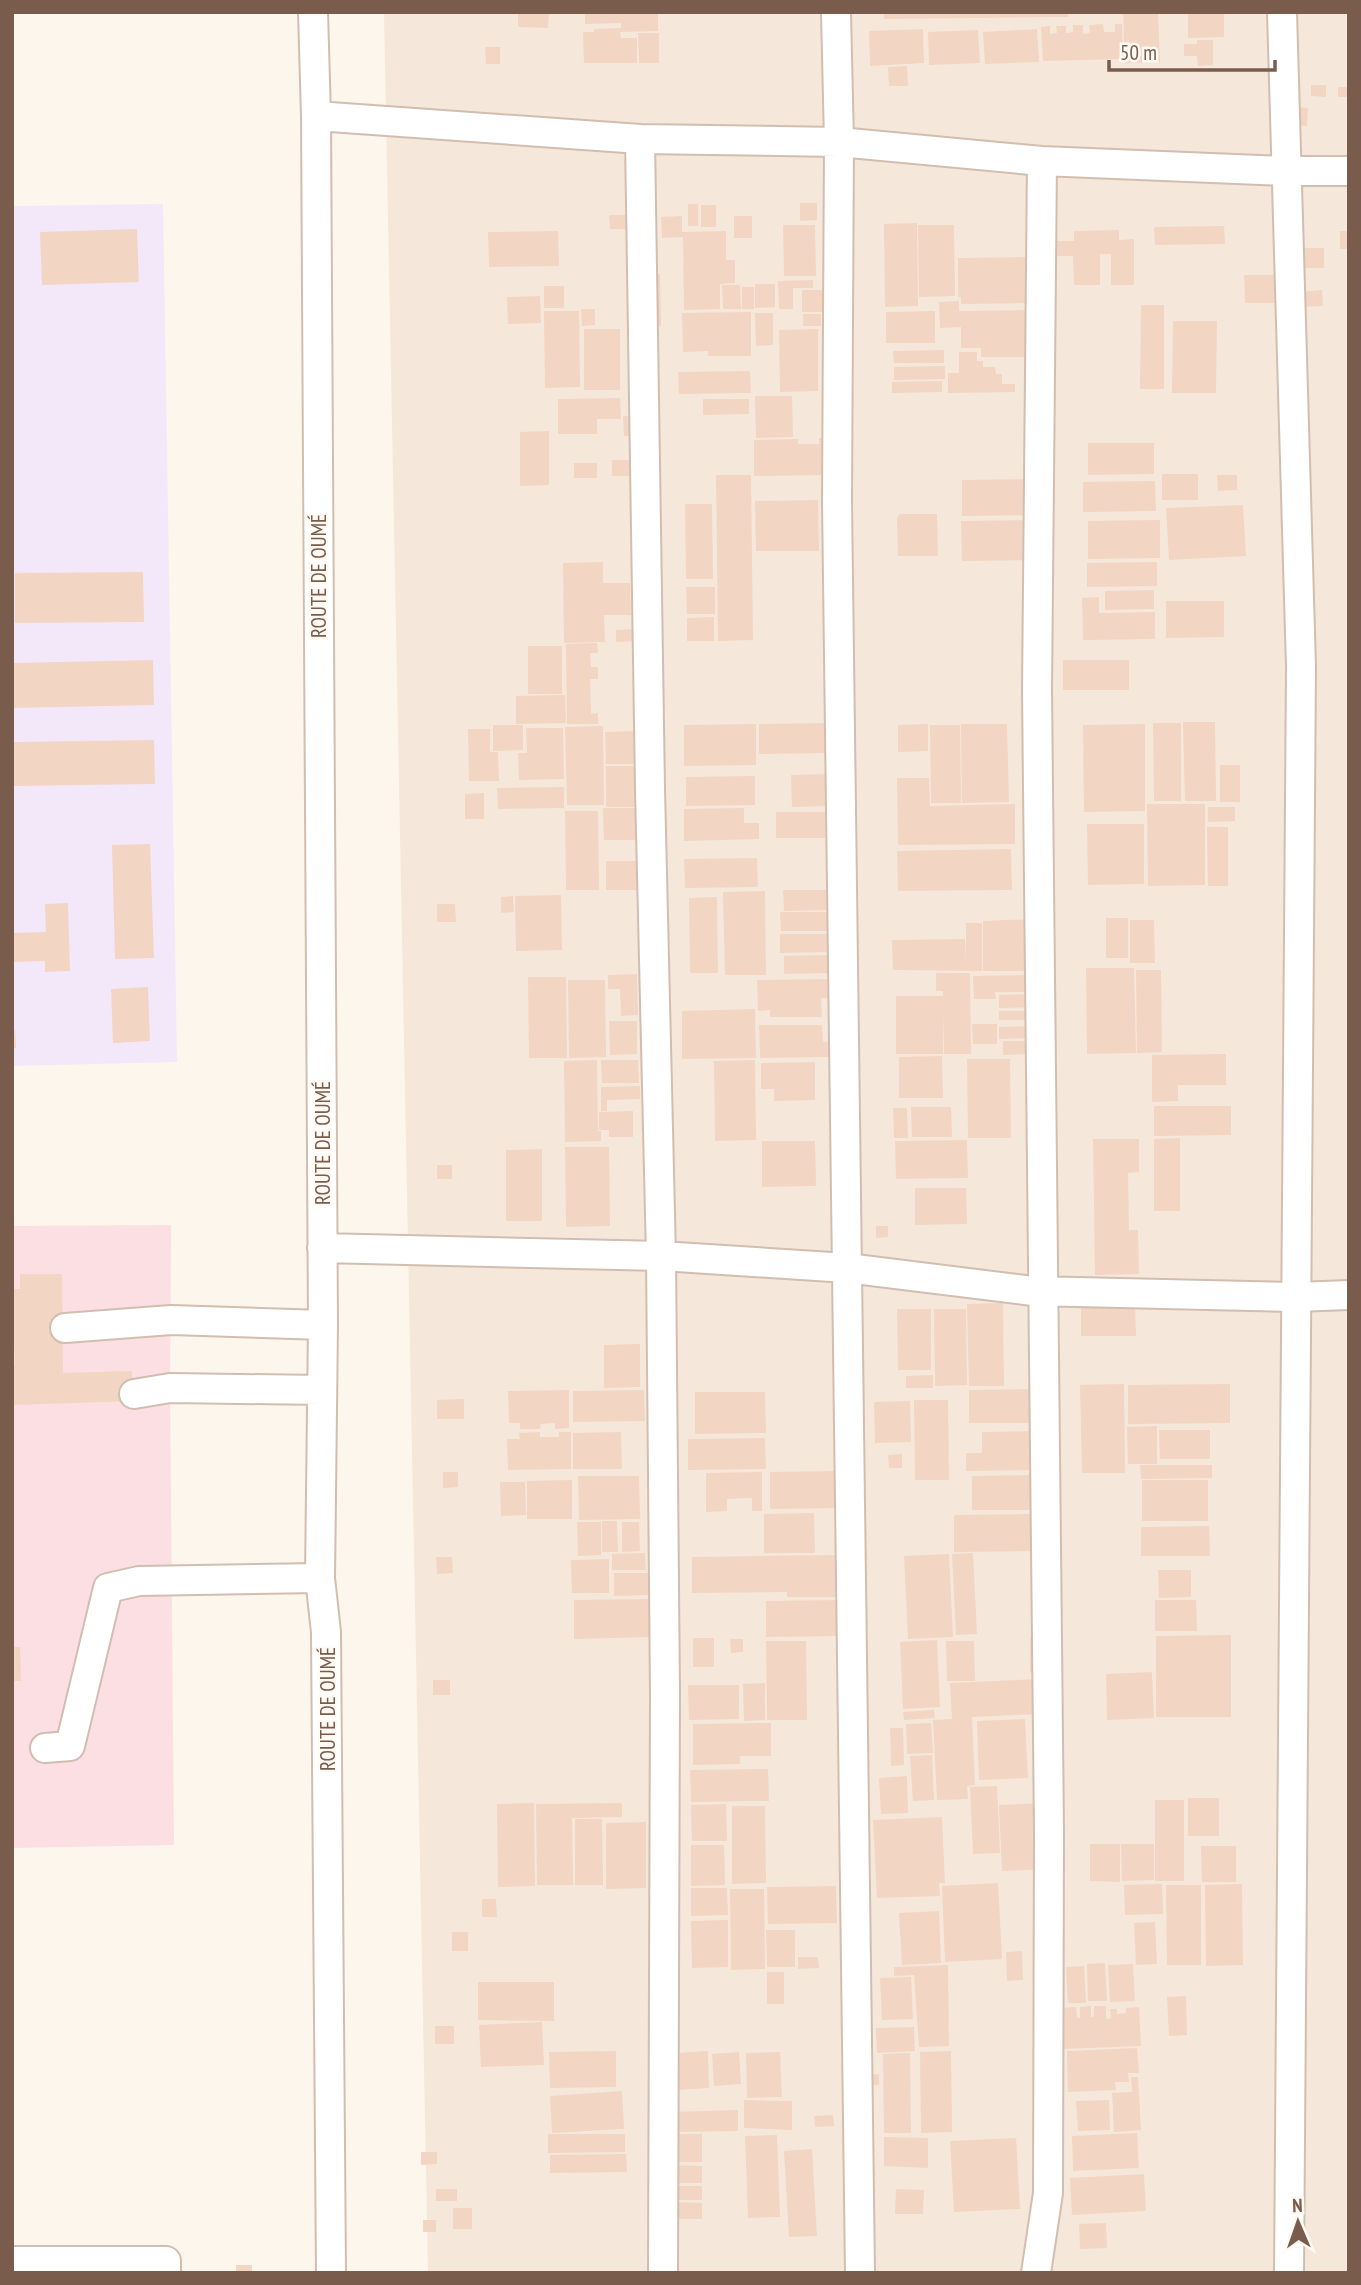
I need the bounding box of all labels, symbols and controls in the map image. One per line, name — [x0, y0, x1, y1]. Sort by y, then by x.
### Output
scale bar — [1109, 28, 1275, 72]
text: 50 m — [1120, 39, 1157, 66]
street label: ROUTE DE OUMÉ — [305, 514, 332, 638]
street label: ROUTE DE OUMÉ — [309, 1081, 336, 1205]
street label: ROUTE DE OUMÉ — [314, 1647, 341, 1771]
north arrow — [1263, 2187, 1333, 2257]
text: N — [1292, 2193, 1303, 2217]

